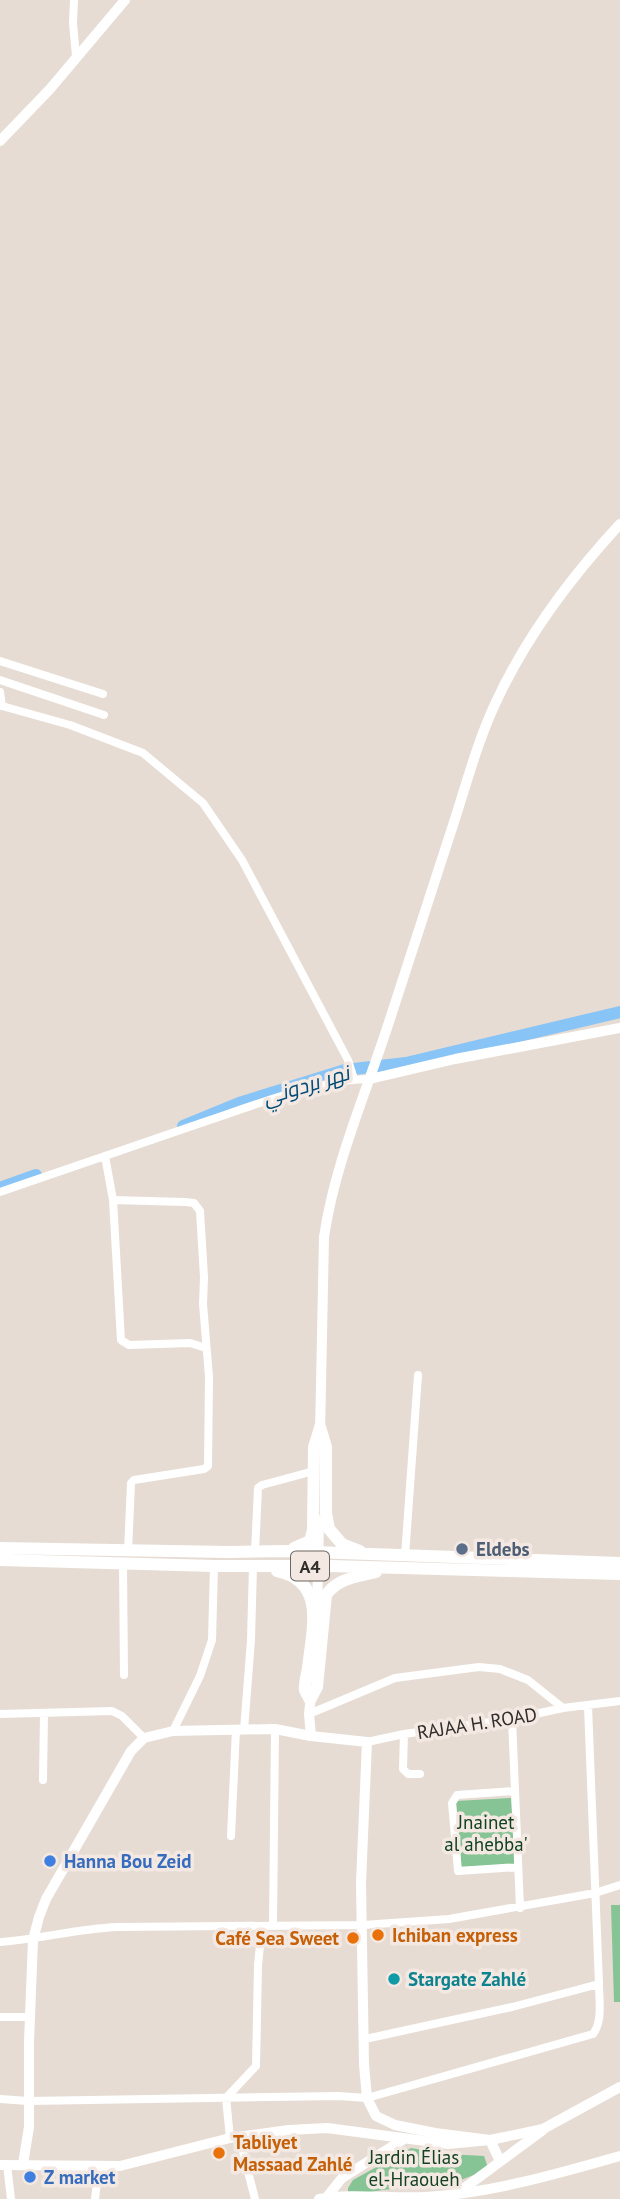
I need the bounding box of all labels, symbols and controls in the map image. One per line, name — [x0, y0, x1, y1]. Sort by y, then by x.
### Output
water label: نهر بردوني — [259, 1058, 356, 1115]
place label: Eldebs — [476, 1537, 530, 1561]
marker: Eldebs — [454, 1541, 470, 1557]
road number: A4 — [291, 1552, 329, 1581]
street label: RAJAA H. ROAD — [415, 1702, 539, 1744]
park label: Jnainet al ahebba' — [444, 1810, 528, 1856]
place label: Hanna Bou Zeid — [64, 1849, 192, 1873]
marker: Hanna Bou Zeid — [42, 1853, 58, 1869]
place label: Ichiban express — [392, 1923, 518, 1947]
place label: Café Sea Sweet — [215, 1926, 339, 1950]
marker: Ichiban express — [370, 1927, 386, 1943]
marker: Café Sea Sweet — [345, 1930, 361, 1946]
place label: Stargate Zahlé — [408, 1967, 526, 1991]
marker: Stargate Zahlé — [386, 1971, 402, 1987]
place label: Tabliyet Massaad Zahlé — [233, 2130, 352, 2176]
marker: Tabliyet Massaad Zahlé — [211, 2145, 227, 2161]
park label: Jardin Élias el-Hraoueh — [368, 2145, 460, 2191]
place label: Z market — [44, 2165, 116, 2189]
marker: Z market — [22, 2169, 38, 2185]

